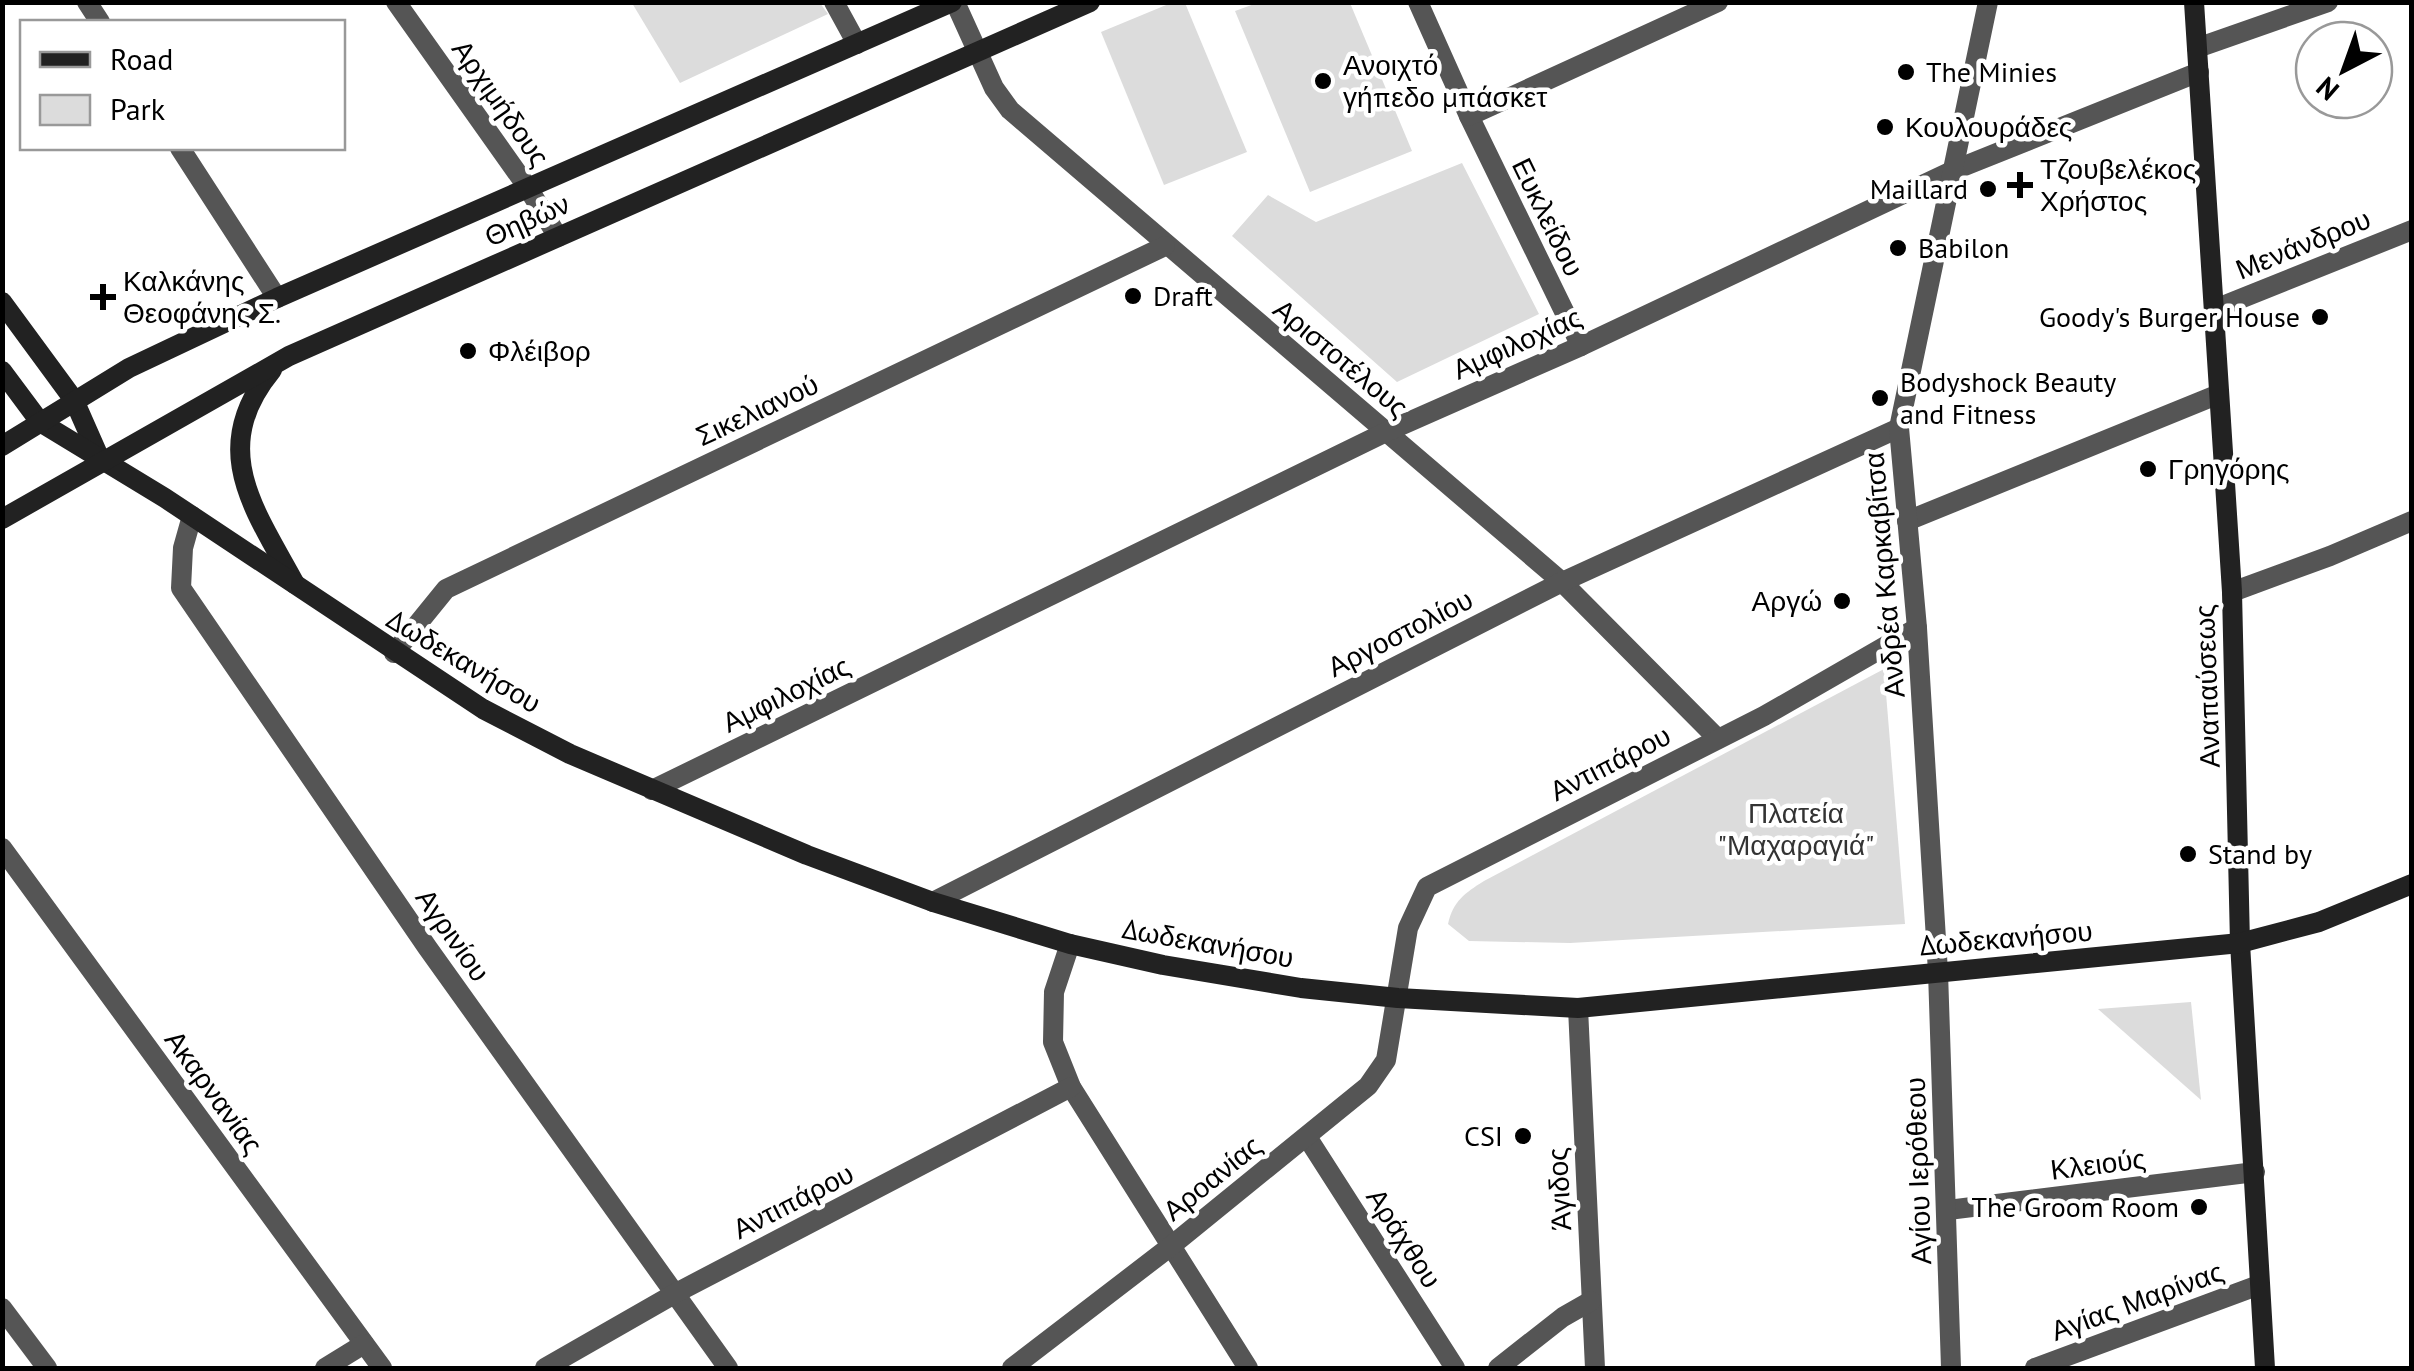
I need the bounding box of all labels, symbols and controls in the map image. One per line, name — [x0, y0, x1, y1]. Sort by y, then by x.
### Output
legend — [20, 20, 345, 150]
north arrow — [2294, 20, 2394, 120]
street label: Αρχιμήδους — [444, 32, 559, 173]
text: Road — [110, 39, 174, 78]
place label: Ανοιχτό γήπεδο μπάσκετ — [1343, 46, 1547, 115]
place label: The Minies — [1926, 53, 2057, 90]
marker: The Minies — [1895, 61, 1917, 83]
text: N — [2308, 69, 2346, 109]
marker: Ανοιχτό γήπεδο μπάσκετ — [1312, 70, 1334, 92]
text: Park — [110, 89, 166, 128]
place label: Κουλουράδες — [1905, 108, 2072, 145]
marker: Κουλουράδες — [1874, 116, 1896, 138]
place label: Τζουβελέκος Χρήστος — [2040, 150, 2196, 219]
street label: Ευκλείδου — [1504, 152, 1593, 282]
place label: Maillard — [1870, 170, 1968, 207]
marker: Τζουβελέκος Χρήστος — [2009, 174, 2031, 196]
marker: Maillard — [1977, 178, 1999, 200]
street label: Θηβών — [478, 184, 575, 255]
street label: Μενάνδρου — [2230, 200, 2376, 287]
place label: Babilon — [1918, 229, 2009, 266]
marker: Babilon — [1887, 237, 1909, 259]
place label: Καλκάνης Θεοφάνης Σ. — [123, 262, 281, 331]
place label: Draft — [1153, 277, 1213, 314]
marker: Draft — [1122, 285, 1144, 307]
marker: Καλκάνης Θεοφάνης Σ. — [92, 286, 114, 308]
street label: Αριστοτέλους — [1266, 290, 1417, 425]
street label: Αμφιλοχίας — [1446, 298, 1587, 387]
place label: Goody's Burger House — [2039, 298, 2300, 335]
marker: Goody's Burger House — [2309, 306, 2331, 328]
place label: Φλέιβορ — [488, 332, 591, 369]
marker: Φλέιβορ — [457, 340, 479, 362]
place label: Bodyshock Beauty and Fitness — [1900, 363, 2116, 432]
street label: Σικελιανού — [689, 365, 824, 454]
marker: Bodyshock Beauty and Fitness — [1869, 387, 1891, 409]
place label: Γρηγόρης — [2168, 450, 2290, 487]
street label: Ανδρέα Καρκαβίτσα — [1854, 451, 1913, 699]
marker: Γρηγόρης — [2137, 458, 2159, 480]
street label: Αργοστολίου — [1321, 580, 1479, 685]
place label: Αργώ — [1752, 582, 1822, 619]
marker: Αργώ — [1831, 590, 1853, 612]
street label: Δωδεκανήσου — [380, 600, 548, 721]
street label: Αναπαύσεως — [2185, 604, 2228, 768]
street label: Αμφιλοχίας — [716, 647, 856, 740]
street label: Αντιπάρου — [1543, 716, 1677, 809]
park label: Πλατεία "Μαχαραγιά" — [1718, 794, 1874, 863]
place label: Stand by — [2208, 835, 2312, 872]
marker: Stand by — [2177, 843, 2199, 865]
street label: Αγρινίου — [408, 881, 499, 989]
street label: Δωδεκανήσου — [1119, 909, 1297, 976]
street label: Δωδεκανήσου — [1918, 912, 2094, 963]
street label: Ακαρνανίας — [157, 1022, 272, 1161]
street label: Αγίου Ιερόθεου — [1896, 1077, 1939, 1265]
place label: CSI — [1464, 1117, 1503, 1154]
marker: CSI — [1512, 1125, 1534, 1147]
street label: Αροανίας — [1155, 1127, 1269, 1229]
street label: Κλειούς — [2048, 1139, 2148, 1188]
street label: Άγιδος — [1538, 1147, 1579, 1231]
street label: Αντιπάρου — [726, 1154, 860, 1247]
street label: Αράχθου — [1358, 1181, 1450, 1295]
place label: The Groom Room — [1971, 1188, 2179, 1225]
marker: The Groom Room — [2188, 1196, 2210, 1218]
street label: Αγίας Μαρίνας — [2046, 1252, 2228, 1349]

